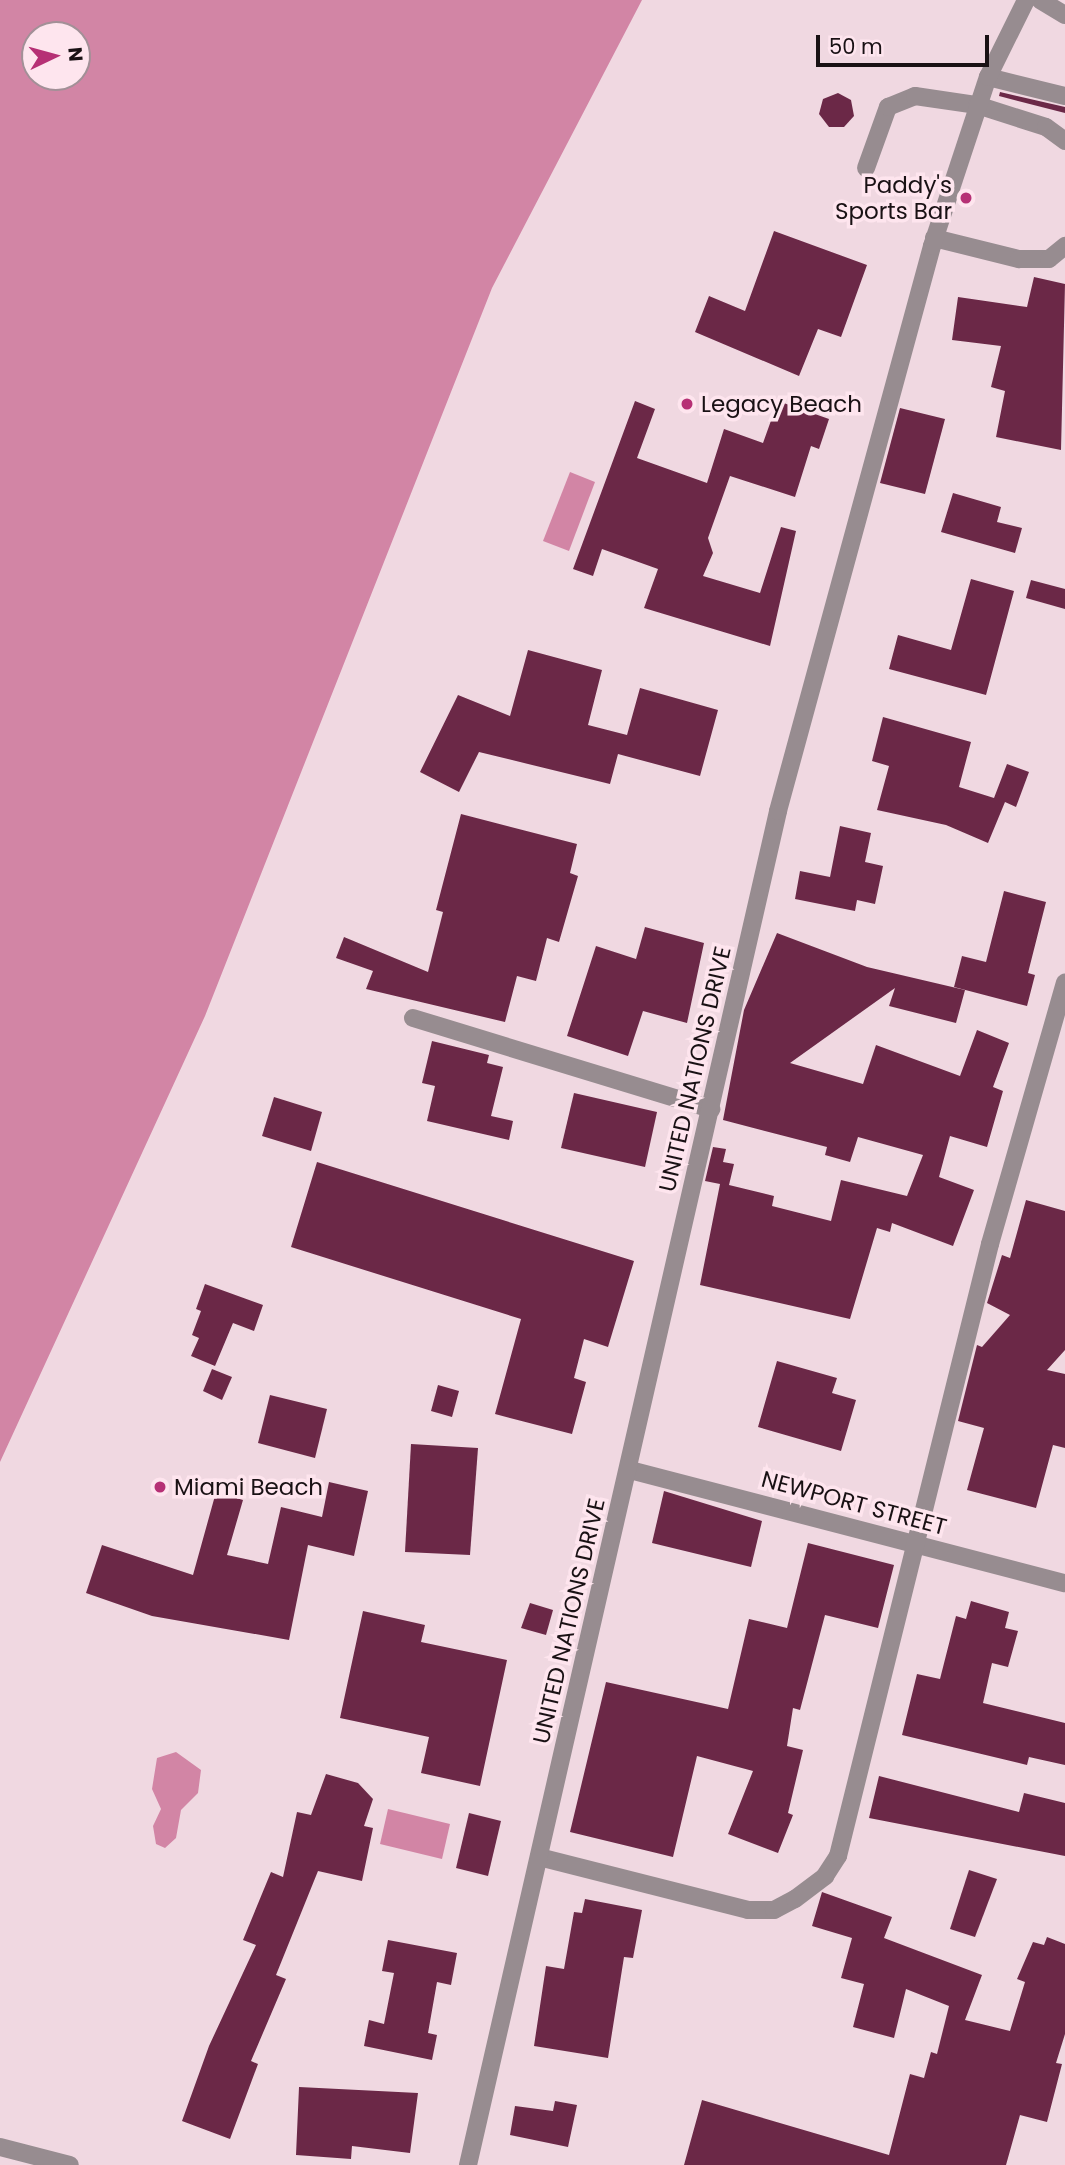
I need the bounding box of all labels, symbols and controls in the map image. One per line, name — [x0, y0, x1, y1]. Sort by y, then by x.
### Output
north arrow — [21, 21, 91, 91]
scale bar — [820, 21, 993, 65]
text: 50 m — [829, 32, 883, 61]
text: N — [61, 46, 89, 63]
place label: Paddy's Sports Bar — [835, 171, 952, 225]
marker: Paddy's Sports Bar — [958, 190, 974, 206]
place label: Legacy Beach — [701, 390, 862, 418]
marker: Legacy Beach — [679, 396, 695, 412]
street label: UNITED NATIONS DRIVE — [653, 944, 737, 1194]
street label: NEWPORT STREET — [758, 1465, 950, 1541]
place label: Miami Beach — [174, 1473, 323, 1501]
marker: Miami Beach — [152, 1479, 168, 1495]
street label: UNITED NATIONS DRIVE — [527, 1496, 611, 1746]

